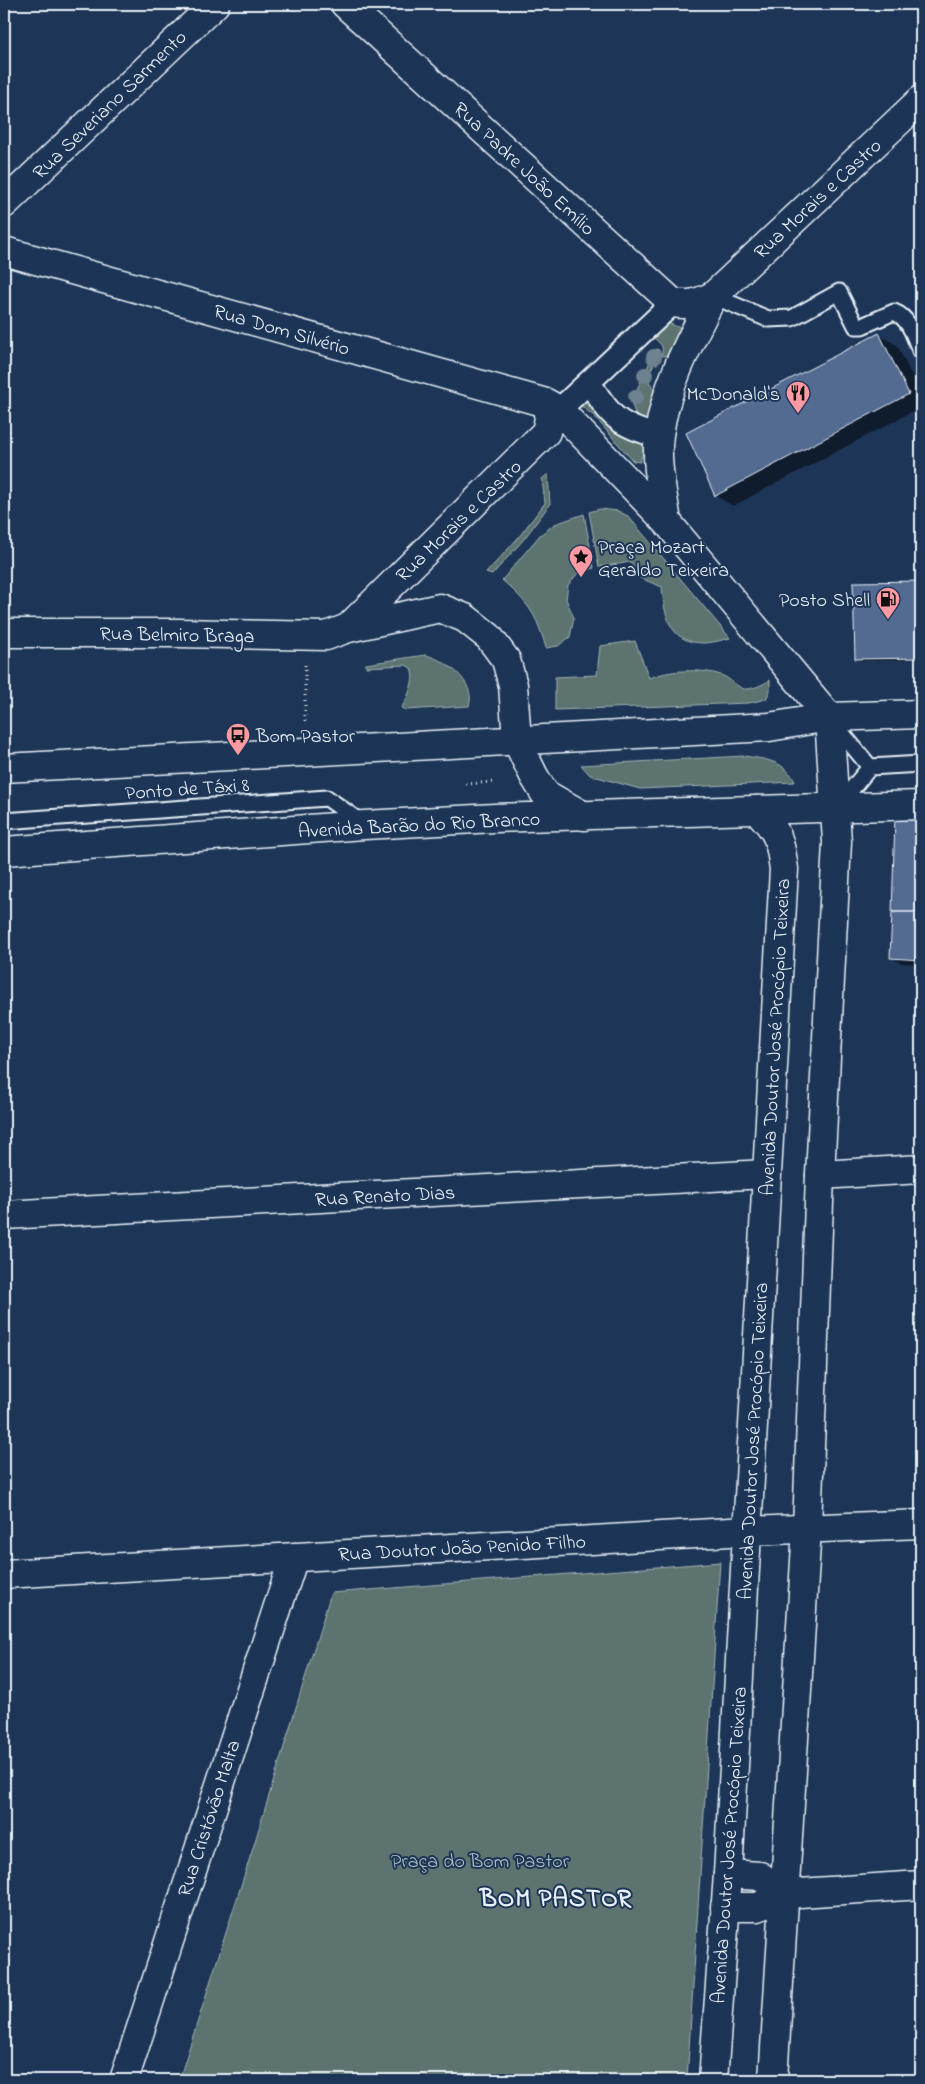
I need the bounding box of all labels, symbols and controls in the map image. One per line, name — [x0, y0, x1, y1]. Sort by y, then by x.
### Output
street label: Rua Severiano Sarmento — [27, 24, 194, 187]
street label: Rua Padre João Emílio — [446, 96, 601, 244]
street label: Rua Morais e Castro — [748, 133, 889, 267]
street label: Rua Dom Silvério — [210, 298, 353, 365]
restaurant icon: McDonald's — [785, 380, 811, 414]
place label: McDonald's — [686, 381, 780, 410]
street label: Rua Morais e Castro — [390, 454, 529, 590]
place label: Praça Mozart Geraldo Teixeira — [598, 534, 729, 586]
place icon: Praça Mozart Geraldo Teixeira — [568, 544, 594, 578]
fuel station icon: Posto Shell — [875, 586, 901, 620]
place label: Posto Shell — [779, 587, 870, 616]
street label: Rua Belmiro Braga — [99, 621, 255, 653]
bus stop icon: Bom Pastor — [225, 722, 251, 756]
place label: Bom Pastor — [255, 723, 356, 752]
street label: Ponto de Táxi 8 — [124, 772, 250, 809]
street label: Avenida Barão do Rio Branco — [297, 806, 541, 847]
street label: Avenida Doutor José Procópio Teixeira — [754, 878, 799, 1197]
street label: Rua Renato Dias — [314, 1179, 456, 1216]
street label: Avenida Doutor José Procópio Teixeira — [732, 1282, 777, 1601]
street label: Rua Doutor João Penido Filho — [338, 1529, 587, 1570]
street label: Avenida Doutor José Procópio Teixeira — [705, 1686, 756, 2005]
street label: Rua Cristóvão Malta — [171, 1737, 249, 1901]
park label: Praça do Bom Pastor — [391, 1848, 570, 1877]
district label: BOM PASTOR — [479, 1882, 632, 1918]

